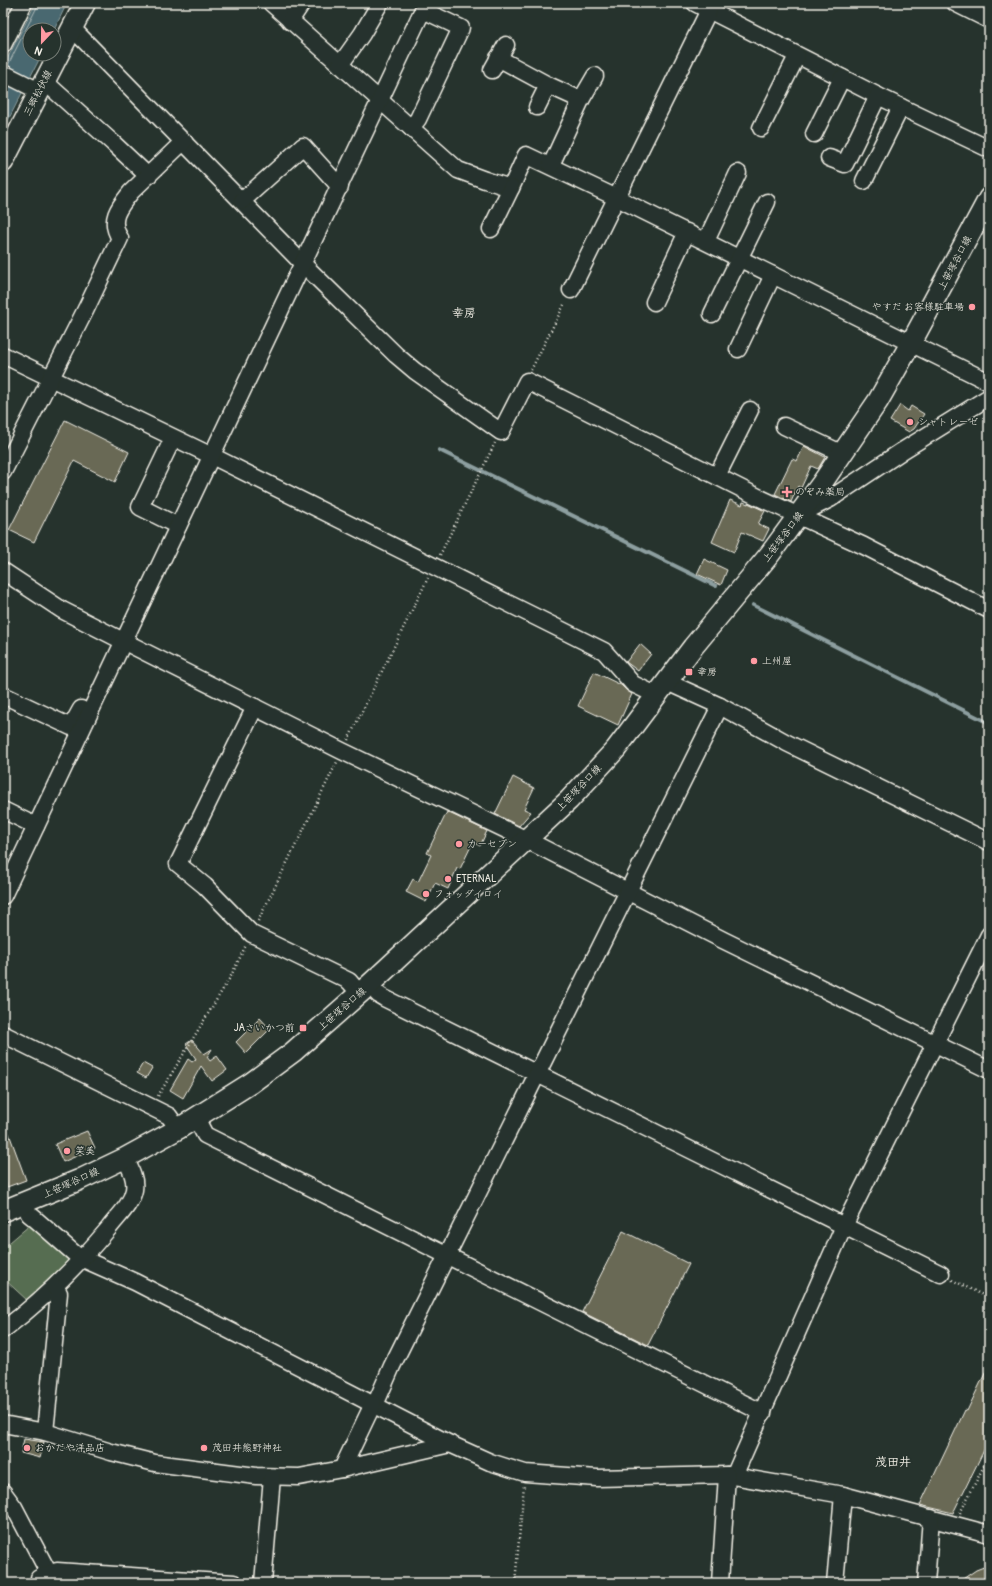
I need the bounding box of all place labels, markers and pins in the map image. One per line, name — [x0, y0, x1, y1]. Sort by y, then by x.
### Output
place label: やすだ お客様駐車場 — [872, 301, 964, 313]
marker: やすだ お客様駐車場 — [967, 302, 977, 312]
place label: シャトレーゼ — [918, 416, 978, 428]
marker: シャトレーゼ — [905, 417, 915, 427]
place label: のぞみ薬局 — [795, 486, 845, 498]
marker: のぞみ薬局 — [782, 487, 792, 497]
place label: 上州屋 — [762, 655, 792, 667]
marker: 上州屋 — [749, 656, 759, 666]
place label: 幸房 — [697, 666, 717, 678]
marker: 幸房 — [684, 667, 694, 677]
place label: カーセブン — [467, 838, 517, 850]
marker: カーセブン — [454, 839, 464, 849]
place label: ETERNAL — [456, 873, 497, 885]
marker: ETERNAL — [443, 874, 453, 884]
place label: フォッダイロイ — [434, 888, 503, 900]
marker: フォッダイロイ — [421, 889, 431, 899]
place label: JAさいかつ前 — [234, 1022, 295, 1034]
marker: JAさいかつ前 — [298, 1023, 308, 1033]
place label: 笑美 — [75, 1145, 95, 1157]
marker: 笑美 — [62, 1146, 72, 1156]
place label: おかだや洋品店 — [35, 1442, 105, 1454]
place label: 茂田井熊野神社 — [212, 1442, 282, 1454]
marker: おかだや洋品店 — [22, 1443, 32, 1453]
marker: 茂田井熊野神社 — [199, 1443, 209, 1453]

